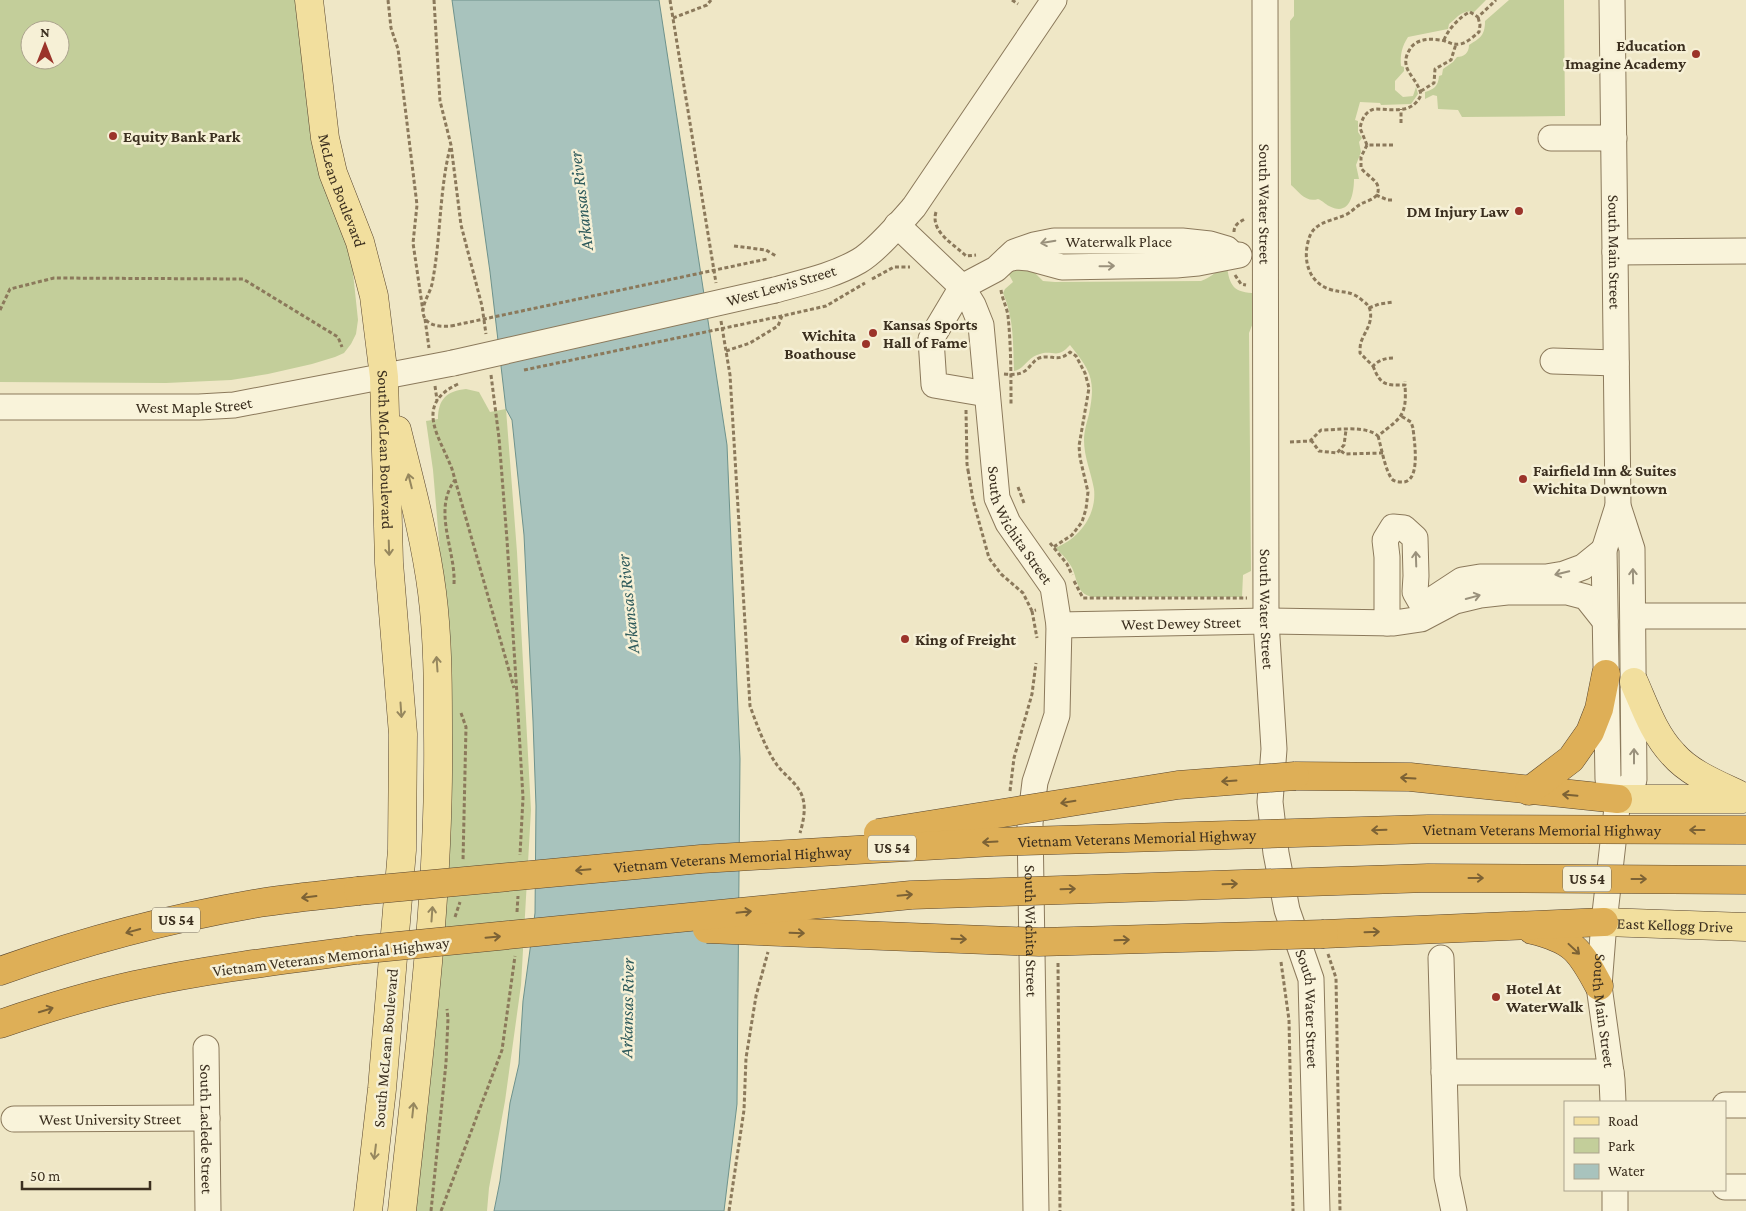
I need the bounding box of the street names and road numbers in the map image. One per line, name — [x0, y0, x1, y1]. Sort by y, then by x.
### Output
street label: McLean Boulevard — [315, 132, 369, 249]
street label: South Water Street — [1256, 144, 1273, 265]
street label: South Main Street — [1605, 195, 1624, 310]
street label: Waterwalk Place — [1066, 233, 1172, 250]
street label: West Lewis Street — [724, 261, 839, 309]
street label: South McLean Boulevard — [374, 369, 396, 530]
street label: West Maple Street — [136, 394, 254, 417]
street label: South Wichita Street — [985, 465, 1057, 588]
street label: South Water Street — [1257, 549, 1277, 670]
street label: West Dewey Street — [1121, 613, 1242, 633]
street label: Vietnam Veterans Memorial Highway — [1422, 821, 1662, 840]
street label: Vietnam Veterans Memorial Highway — [1017, 826, 1257, 850]
road number: US 54 — [868, 836, 916, 860]
street label: Vietnam Veterans Memorial Highway — [613, 842, 853, 876]
street label: South Wichita Street — [1022, 865, 1041, 998]
road number: US 54 — [1563, 866, 1611, 892]
road number: US 54 — [152, 908, 200, 932]
street label: East Kellogg Drive — [1617, 914, 1733, 936]
street label: Vietnam Veterans Memorial Highway — [212, 933, 451, 980]
street label: South Water Street — [1292, 947, 1321, 1069]
street label: South Main Street — [1590, 953, 1618, 1069]
street label: South McLean Boulevard — [370, 967, 401, 1128]
street label: South Laclede Street — [197, 1064, 216, 1195]
street label: West University Street — [39, 1110, 182, 1128]

